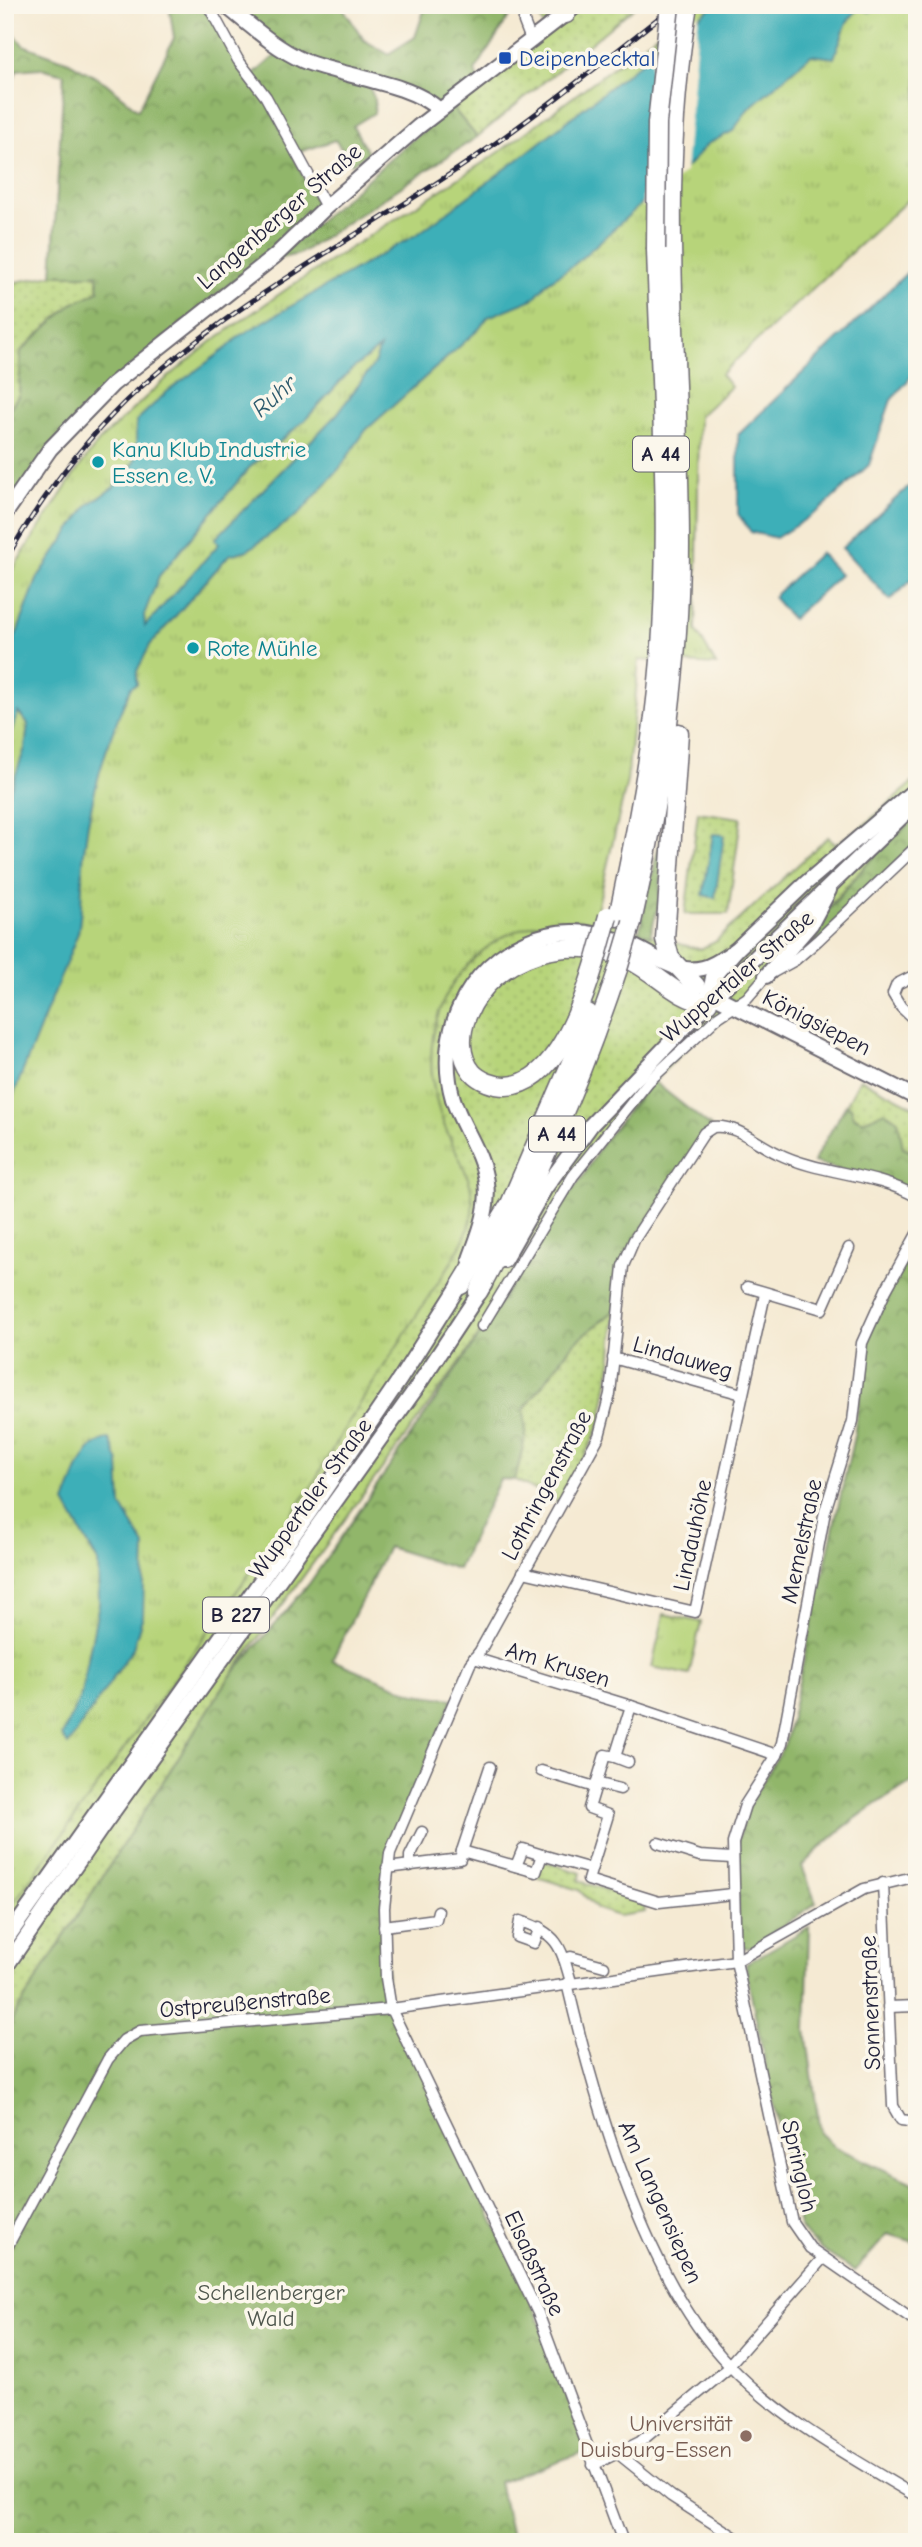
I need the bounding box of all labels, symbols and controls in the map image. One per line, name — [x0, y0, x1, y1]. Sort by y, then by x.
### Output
place label: Deipenbecktal — [519, 45, 656, 72]
marker: Deipenbecktal — [497, 50, 513, 66]
street label: Langenberger Straße — [192, 138, 367, 295]
water label: Ruhr — [246, 368, 303, 423]
place label: Kanu Klub Industrie Essen e. V. — [112, 436, 306, 489]
road number: A 44 — [633, 436, 689, 472]
marker: Kanu Klub Industrie Essen e. V. — [90, 454, 106, 470]
place label: Rote Mühle — [207, 635, 317, 662]
marker: Rote Mühle — [185, 640, 201, 656]
street label: Wuppertaler Straße — [655, 905, 819, 1048]
street label: Königsiepen — [758, 984, 875, 1061]
road number: A 44 — [529, 1116, 585, 1152]
street label: Lindauweg — [630, 1330, 736, 1385]
street label: Lothringenstraße — [496, 1406, 597, 1565]
street label: Wuppertaler Straße — [243, 1413, 378, 1584]
street label: Memelstraße — [775, 1476, 828, 1606]
street label: Lindauhöhe — [667, 1477, 718, 1593]
road number: B 227 — [203, 1598, 269, 1632]
street label: Am Krusen — [502, 1636, 613, 1693]
street label: Sonnenstraße — [855, 1935, 886, 2071]
street label: Ostpreußenstraße — [158, 1982, 332, 2023]
street label: Am Langensiepen — [613, 2117, 708, 2288]
street label: Springloh — [776, 2117, 823, 2215]
street label: Elsaßstraße — [498, 2206, 571, 2320]
park label: Schellenberger Wald — [197, 2279, 345, 2332]
place label: Universität Duisburg-Essen — [580, 2410, 733, 2463]
marker: Universität Duisburg-Essen — [738, 2428, 754, 2444]

